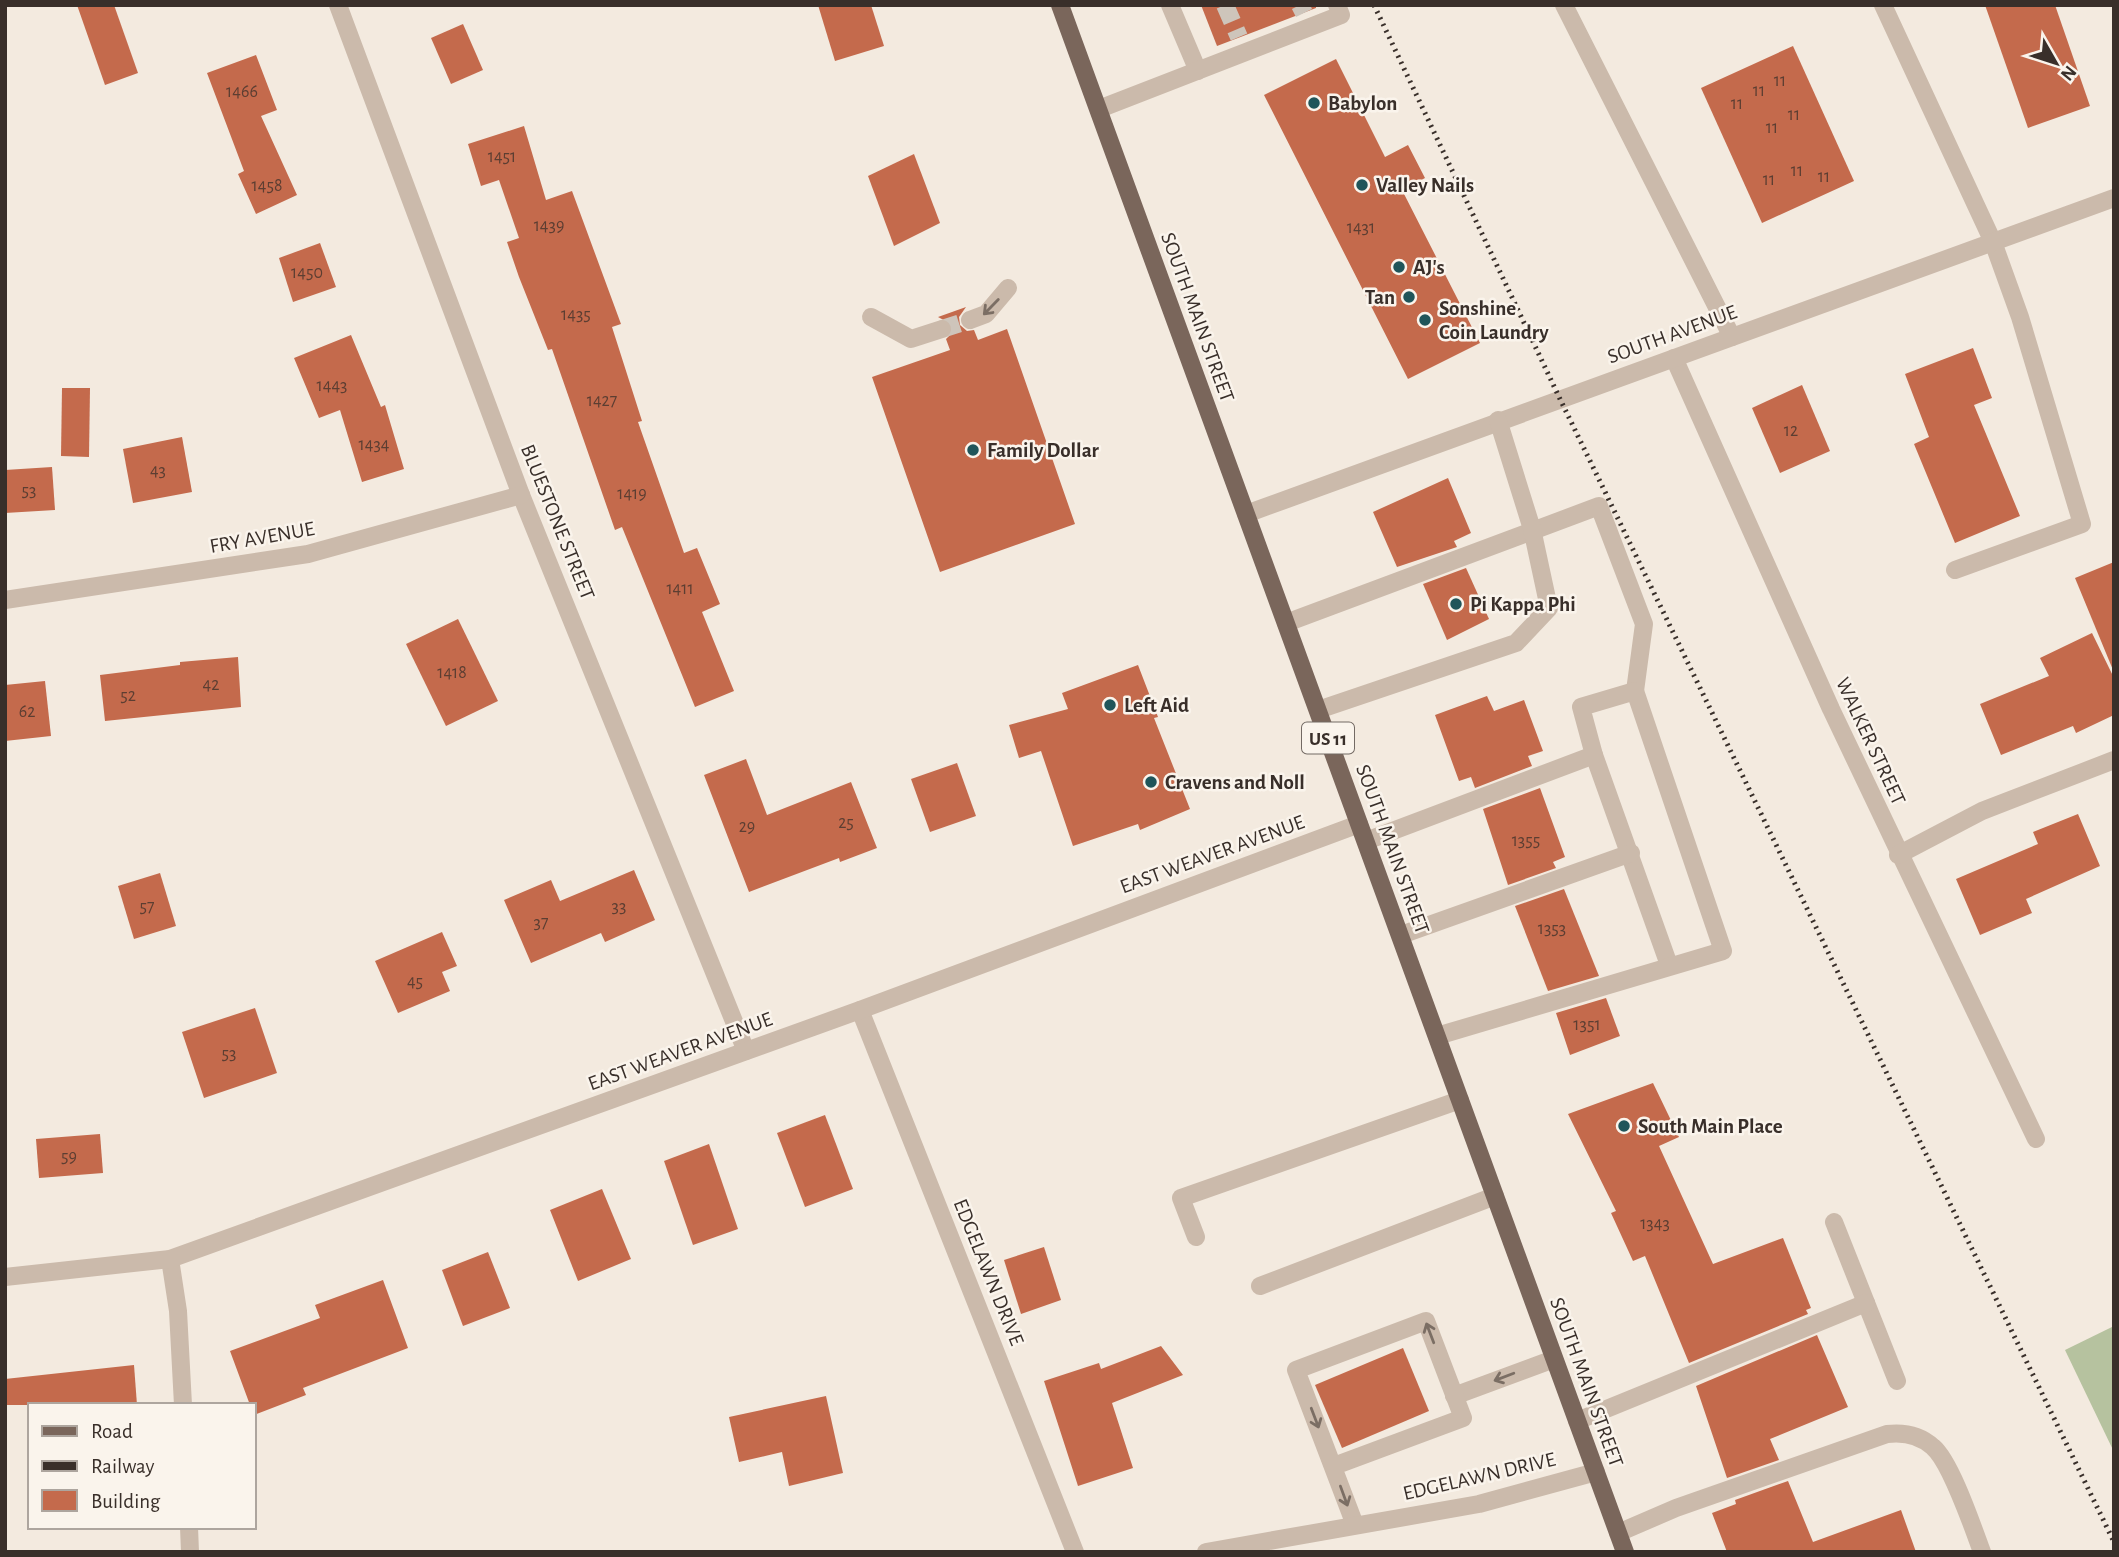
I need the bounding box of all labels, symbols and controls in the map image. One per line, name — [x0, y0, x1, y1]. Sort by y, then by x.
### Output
north arrow — [2021, 28, 2091, 98]
text: N — [2057, 62, 2080, 84]
house number: 11 — [1774, 72, 1786, 90]
house number: 11 — [1753, 82, 1765, 100]
house number: 1466 — [226, 83, 258, 101]
place label: Babylon — [1328, 93, 1397, 114]
marker: Babylon — [1306, 95, 1322, 111]
house number: 11 — [1731, 95, 1743, 113]
house number: 11 — [1788, 106, 1800, 124]
house number: 11 — [1766, 119, 1778, 137]
house number: 1451 — [488, 148, 516, 166]
house number: 11 — [1791, 162, 1803, 180]
house number: 11 — [1818, 168, 1830, 186]
house number: 11 — [1763, 171, 1775, 189]
place label: Valley Nails — [1376, 175, 1474, 196]
house number: 1458 — [252, 177, 282, 195]
marker: Valley Nails — [1354, 177, 1370, 193]
house number: 1439 — [534, 217, 564, 235]
house number: 1431 — [1347, 219, 1375, 237]
street label: SOUTH MAIN STREET — [1157, 230, 1238, 405]
place label: AJ's — [1413, 257, 1445, 278]
marker: AJ's — [1391, 259, 1407, 275]
house number: 1450 — [291, 264, 323, 282]
place label: Tan — [1365, 287, 1395, 308]
marker: Tan — [1401, 289, 1417, 305]
one-way arrow — [983, 297, 1000, 315]
place label: Sonshine Coin Laundry — [1439, 298, 1549, 343]
street label: SOUTH AVENUE — [1605, 301, 1740, 368]
house number: 1435 — [561, 306, 591, 324]
marker: Sonshine Coin Laundry — [1417, 312, 1433, 328]
house number: 1443 — [317, 377, 347, 395]
house number: 1427 — [587, 392, 617, 410]
house number: 12 — [1784, 422, 1798, 440]
house number: 1434 — [359, 436, 390, 454]
place label: Family Dollar — [987, 440, 1100, 461]
street label: BLUESTONE STREET — [517, 441, 598, 603]
marker: Family Dollar — [965, 442, 981, 458]
house number: 43 — [150, 462, 166, 480]
house number: 53 — [22, 482, 36, 500]
house number: 1419 — [617, 485, 647, 503]
street label: FRY AVENUE — [208, 518, 316, 557]
house number: 1411 — [666, 580, 694, 598]
place label: Pi Kappa Phi — [1470, 594, 1576, 615]
marker: Pi Kappa Phi — [1448, 596, 1464, 612]
house number: 1418 — [437, 664, 467, 682]
street label: WALKER STREET — [1832, 674, 1909, 808]
house number: 42 — [203, 676, 219, 694]
house number: 52 — [120, 687, 136, 705]
place label: Left Aid — [1124, 695, 1189, 716]
marker: Left Aid — [1102, 697, 1118, 713]
house number: 62 — [19, 703, 35, 721]
road number: US 11 — [1302, 722, 1354, 754]
street label: SOUTH MAIN STREET — [1352, 762, 1433, 937]
place label: Cravens and Noll — [1165, 772, 1305, 793]
marker: Cravens and Noll — [1143, 774, 1159, 790]
street label: EAST WEAVER AVENUE — [1117, 811, 1307, 898]
house number: 25 — [838, 814, 854, 832]
house number: 29 — [739, 818, 755, 836]
house number: 1355 — [1512, 832, 1540, 850]
house number: 57 — [139, 898, 155, 916]
house number: 33 — [612, 898, 626, 916]
house number: 37 — [534, 914, 548, 932]
house number: 1353 — [1538, 920, 1566, 938]
house number: 45 — [407, 973, 423, 991]
street label: EAST WEAVER AVENUE — [585, 1008, 775, 1095]
house number: 1351 — [1573, 1016, 1601, 1034]
house number: 53 — [222, 1045, 236, 1063]
place label: South Main Place — [1638, 1116, 1783, 1137]
marker: South Main Place — [1616, 1118, 1632, 1134]
house number: 59 — [61, 1148, 77, 1166]
street label: EDGELAWN DRIVE — [950, 1196, 1027, 1348]
house number: 1343 — [1640, 1215, 1670, 1233]
street label: SOUTH MAIN STREET — [1546, 1295, 1627, 1470]
one-way arrow — [1423, 1322, 1436, 1344]
one-way arrow — [1494, 1372, 1516, 1385]
legend — [28, 1403, 256, 1529]
one-way arrow — [1310, 1407, 1322, 1428]
text: Road — [91, 1421, 133, 1442]
street label: EDGELAWN DRIVE — [1401, 1449, 1557, 1504]
text: Railway — [91, 1456, 154, 1477]
one-way arrow — [1339, 1484, 1352, 1506]
text: Building — [91, 1491, 161, 1512]

